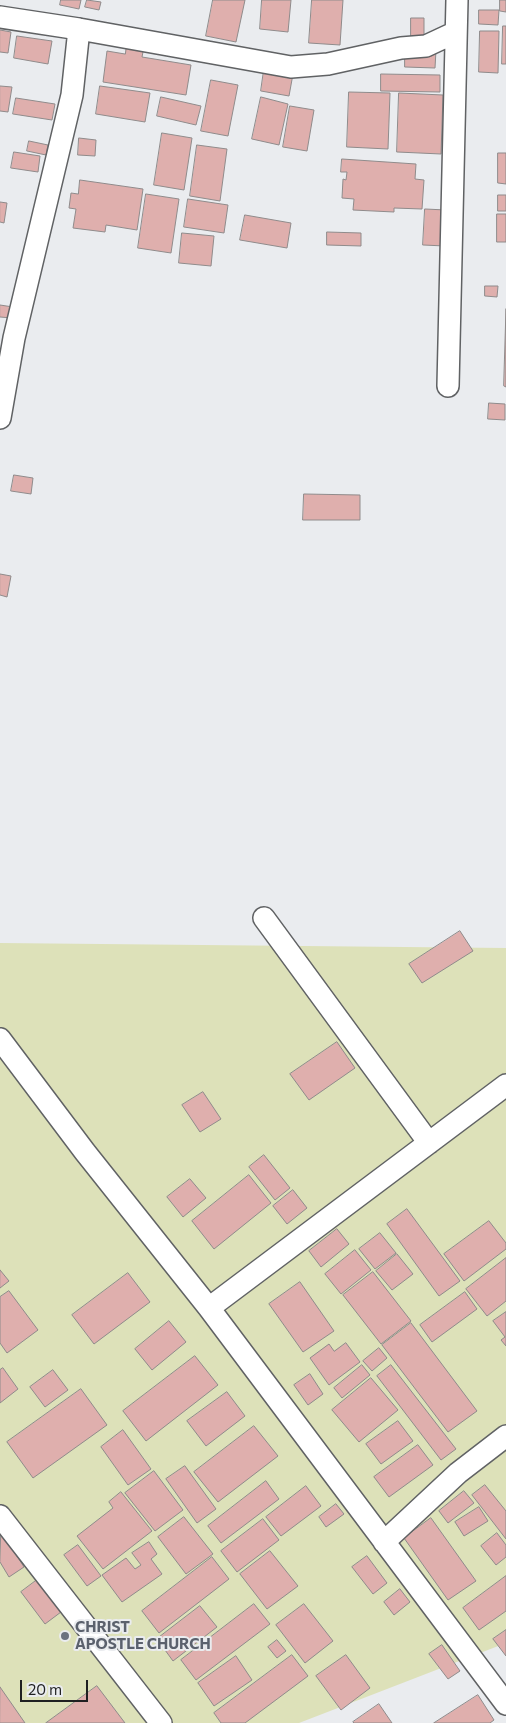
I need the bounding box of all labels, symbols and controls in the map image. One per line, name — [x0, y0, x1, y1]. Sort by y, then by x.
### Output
place label: CHRIST APOSTLE CHURCH — [75, 1618, 211, 1653]
marker: CHRIST APOSTLE CHURCH — [59, 1630, 71, 1642]
scale bar — [22, 1670, 90, 1702]
text: 20 m — [28, 1680, 62, 1698]

